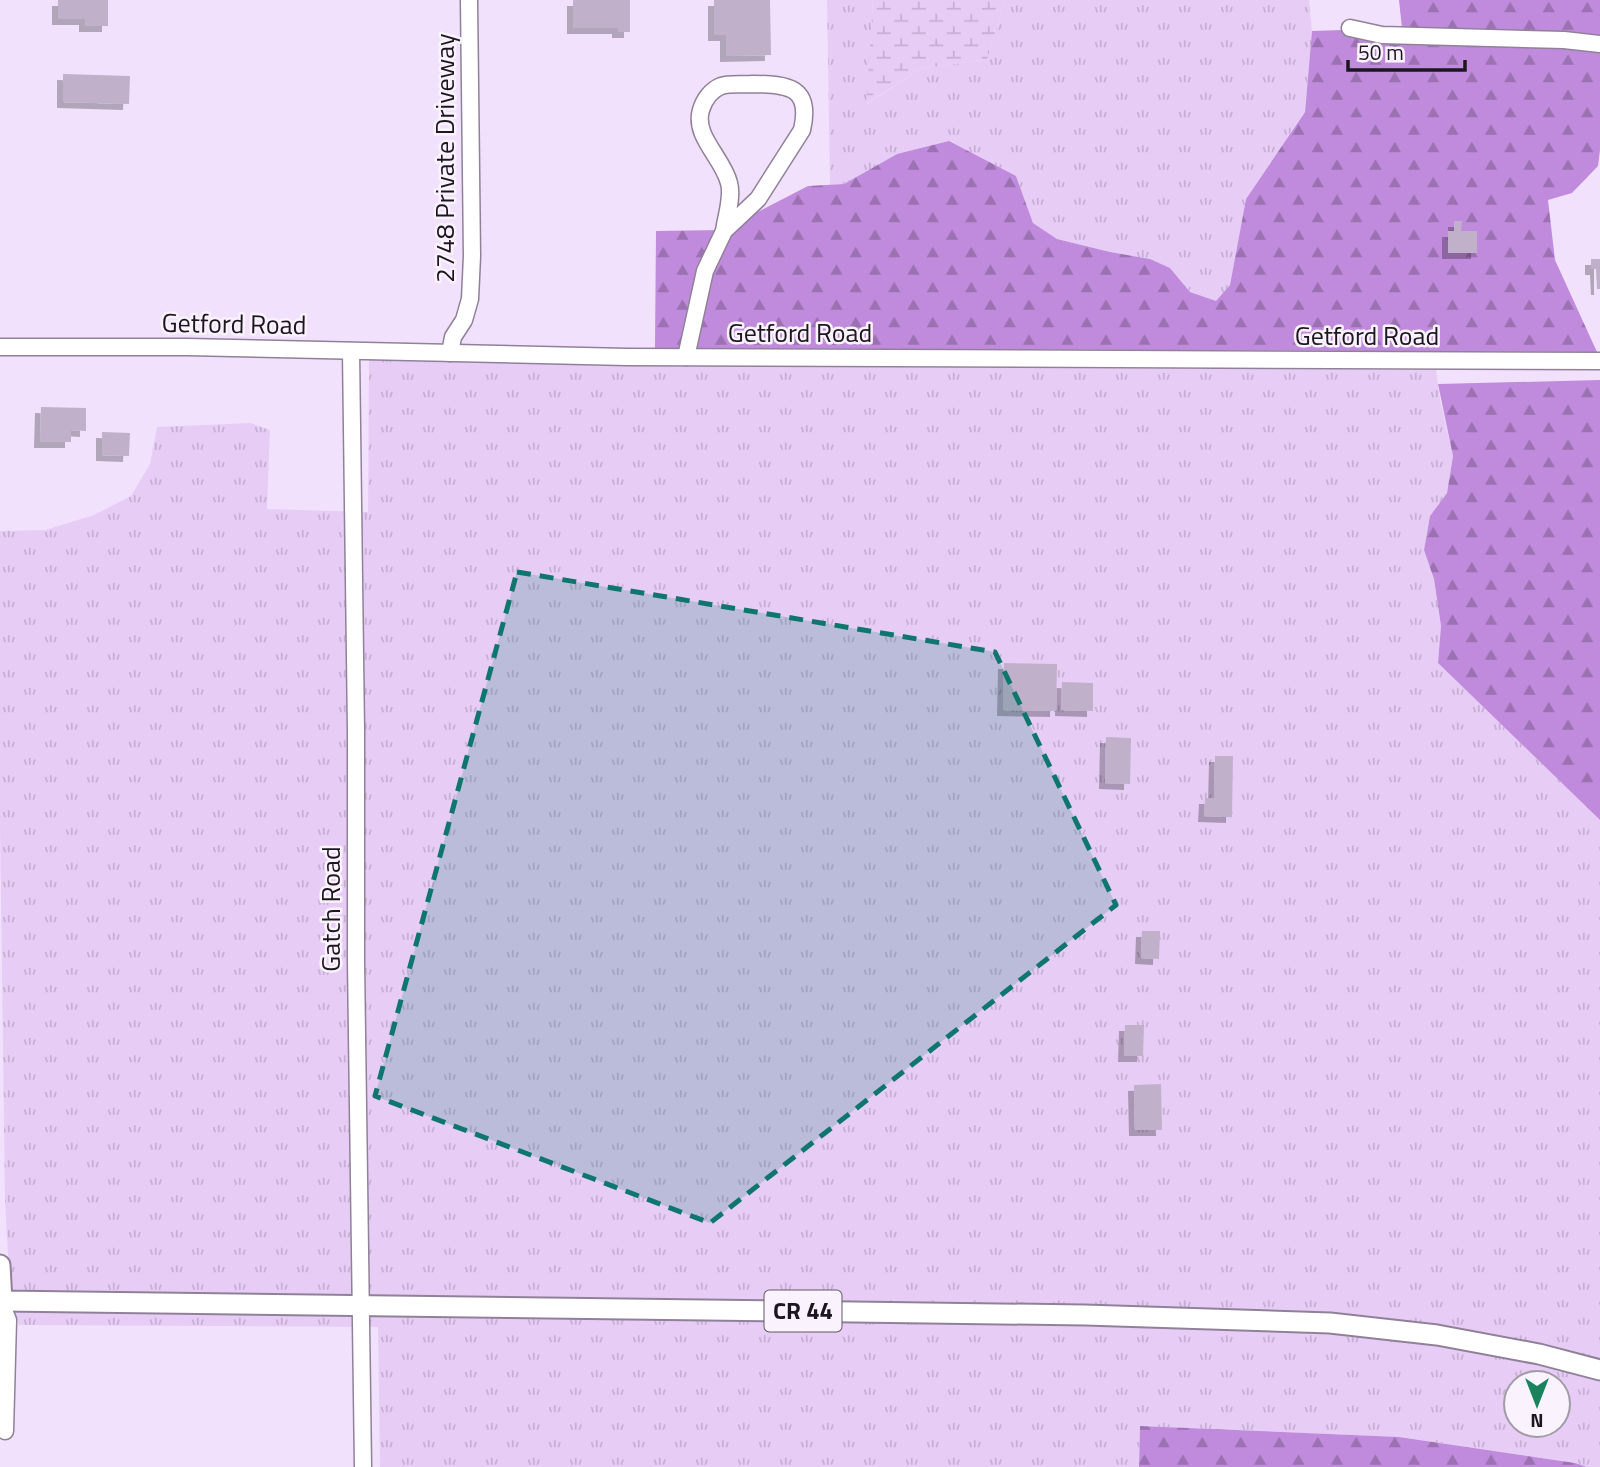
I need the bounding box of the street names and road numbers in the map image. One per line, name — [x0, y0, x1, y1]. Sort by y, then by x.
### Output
street label: 2748 Private Driveway — [425, 33, 464, 283]
street label: Getford Road — [161, 303, 307, 344]
street label: Getford Road — [728, 313, 872, 352]
street label: Getford Road — [1295, 316, 1439, 355]
street label: Gatch Road — [311, 846, 350, 972]
road number: CR 44 — [764, 1290, 842, 1331]

